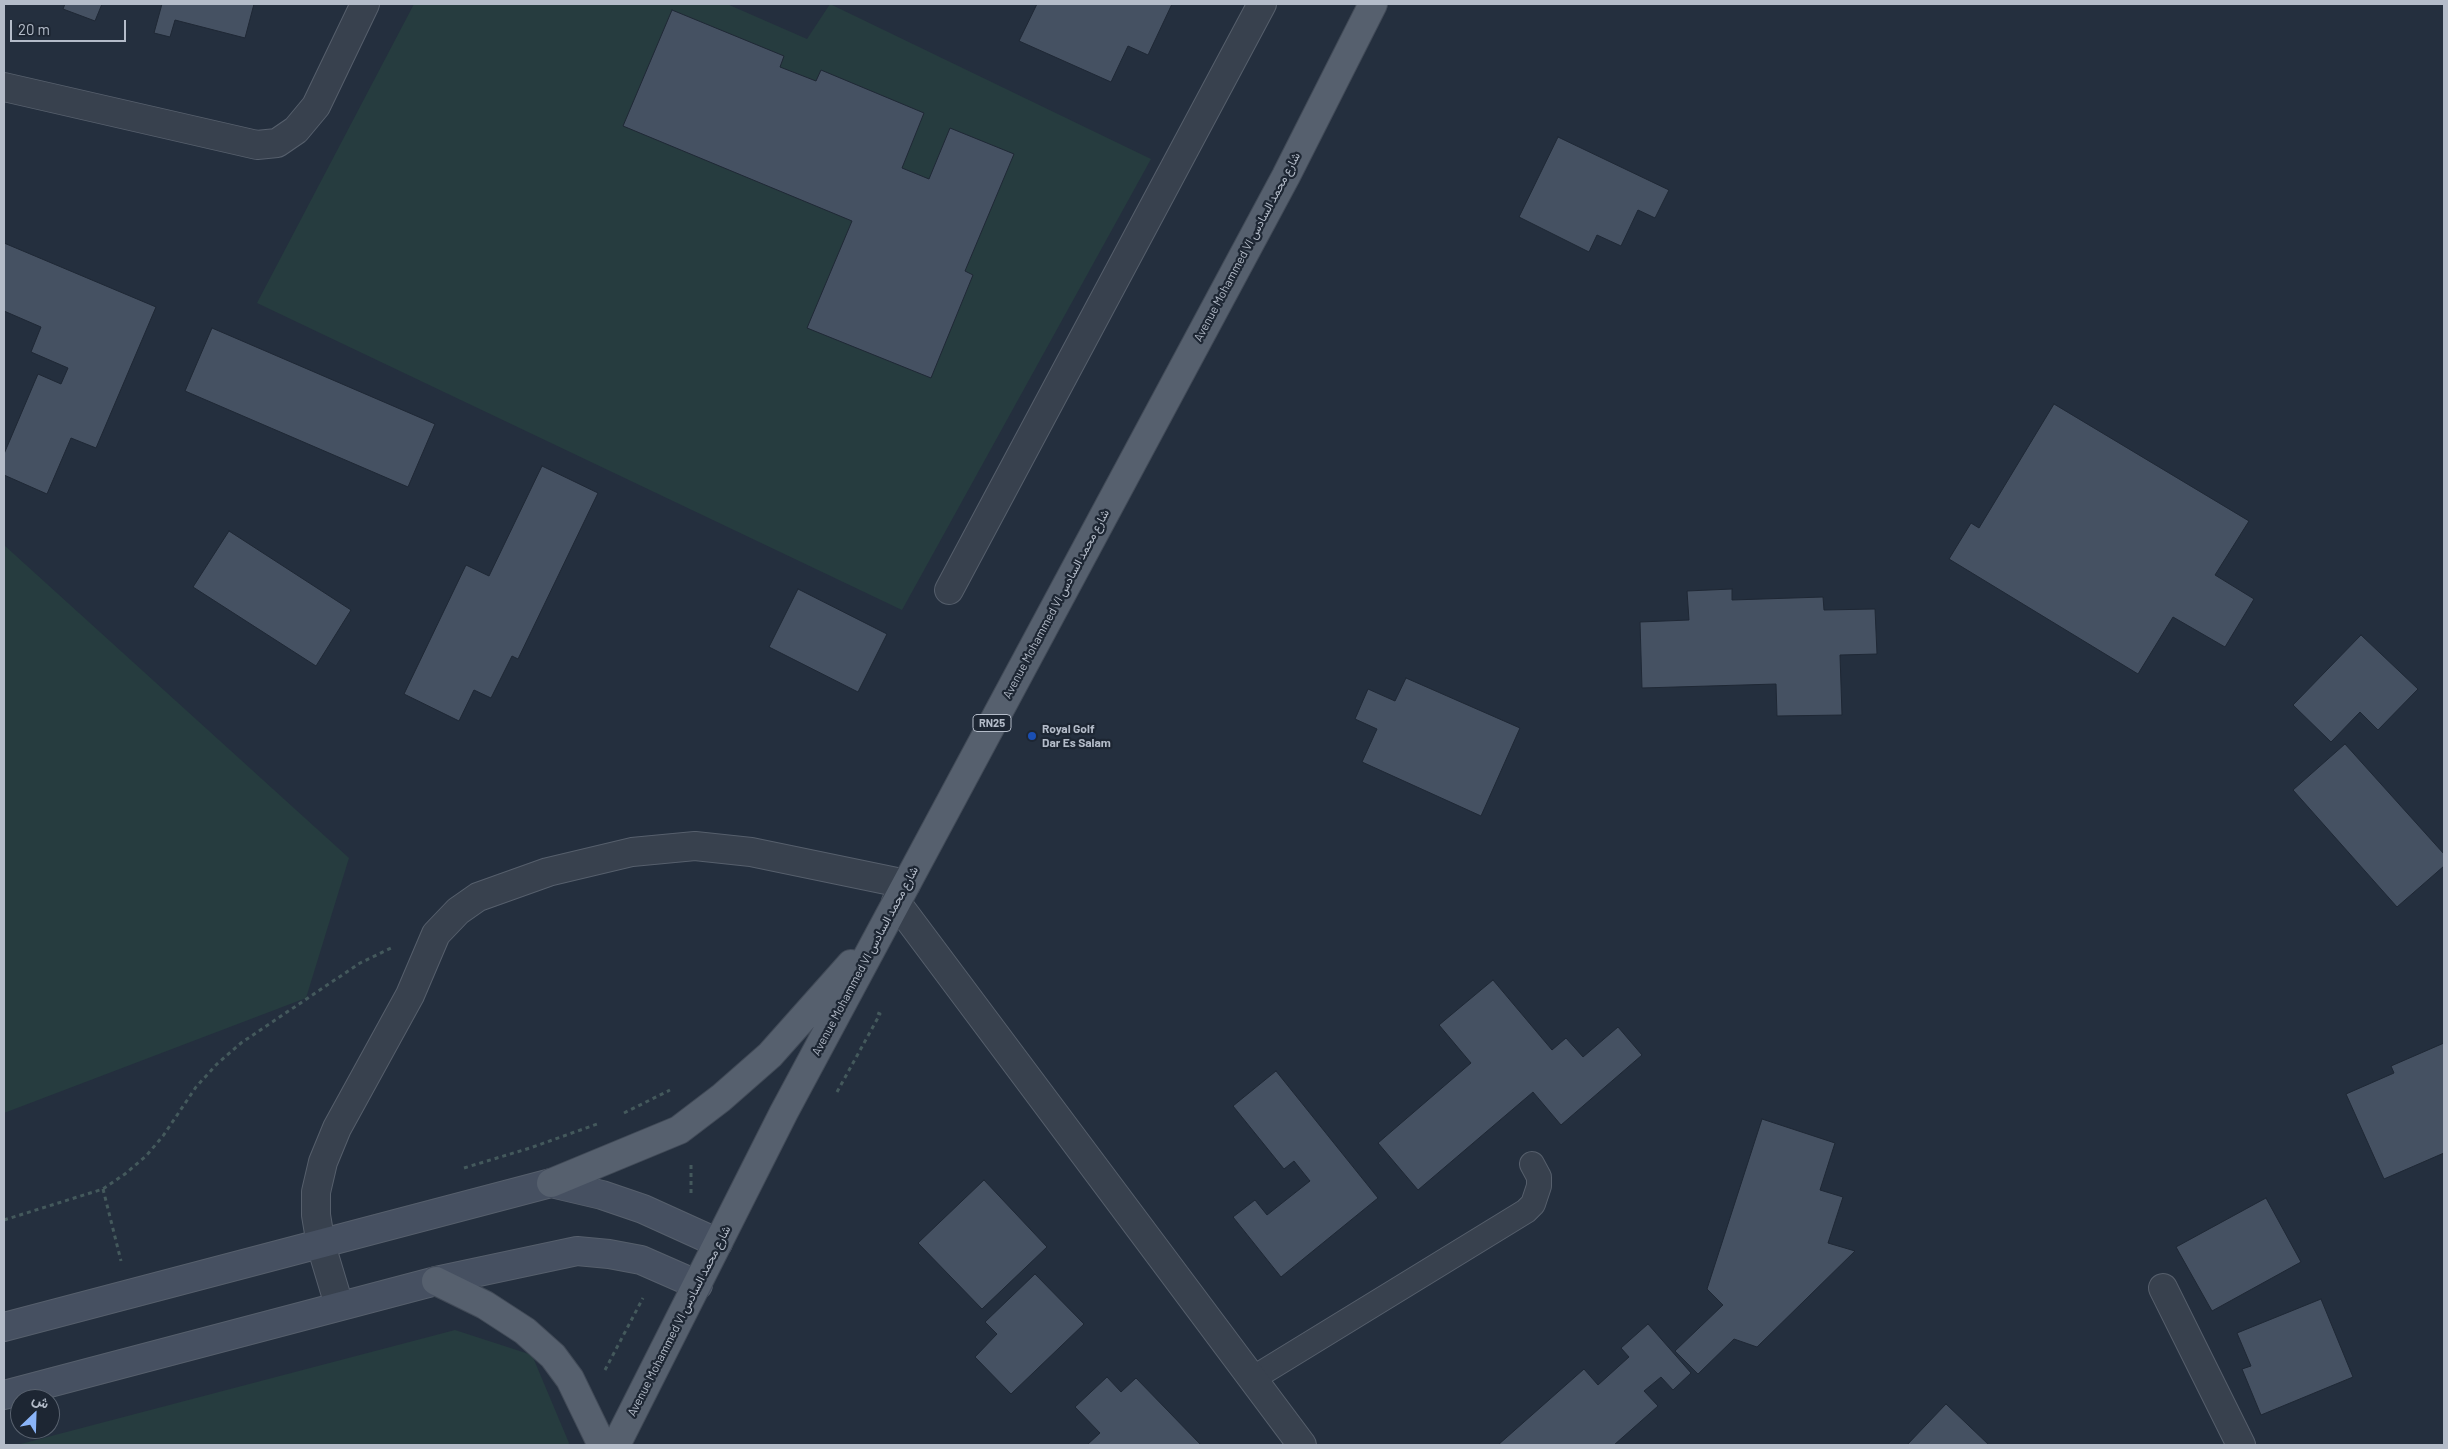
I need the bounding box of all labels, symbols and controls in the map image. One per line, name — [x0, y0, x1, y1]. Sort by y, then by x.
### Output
scale bar — [12, 10, 129, 42]
text: 20 m — [18, 20, 50, 38]
street label: Avenue Mohammed VI شارع محمد السادس — [1191, 150, 1303, 344]
street label: Avenue Mohammed VI شارع محمد السادس — [1000, 507, 1112, 701]
road number: RN25 — [973, 714, 1011, 731]
place label: Royal Golf Dar Es Salam — [1042, 722, 1111, 750]
marker: Royal Golf Dar Es Salam — [1026, 730, 1038, 742]
street label: Avenue Mohammed VI شارع محمد السادس — [809, 864, 921, 1058]
street label: Avenue Mohammed VI شارع محمد السادس — [624, 1223, 734, 1419]
north arrow — [10, 1389, 60, 1439]
text: ش — [30, 1390, 52, 1412]

